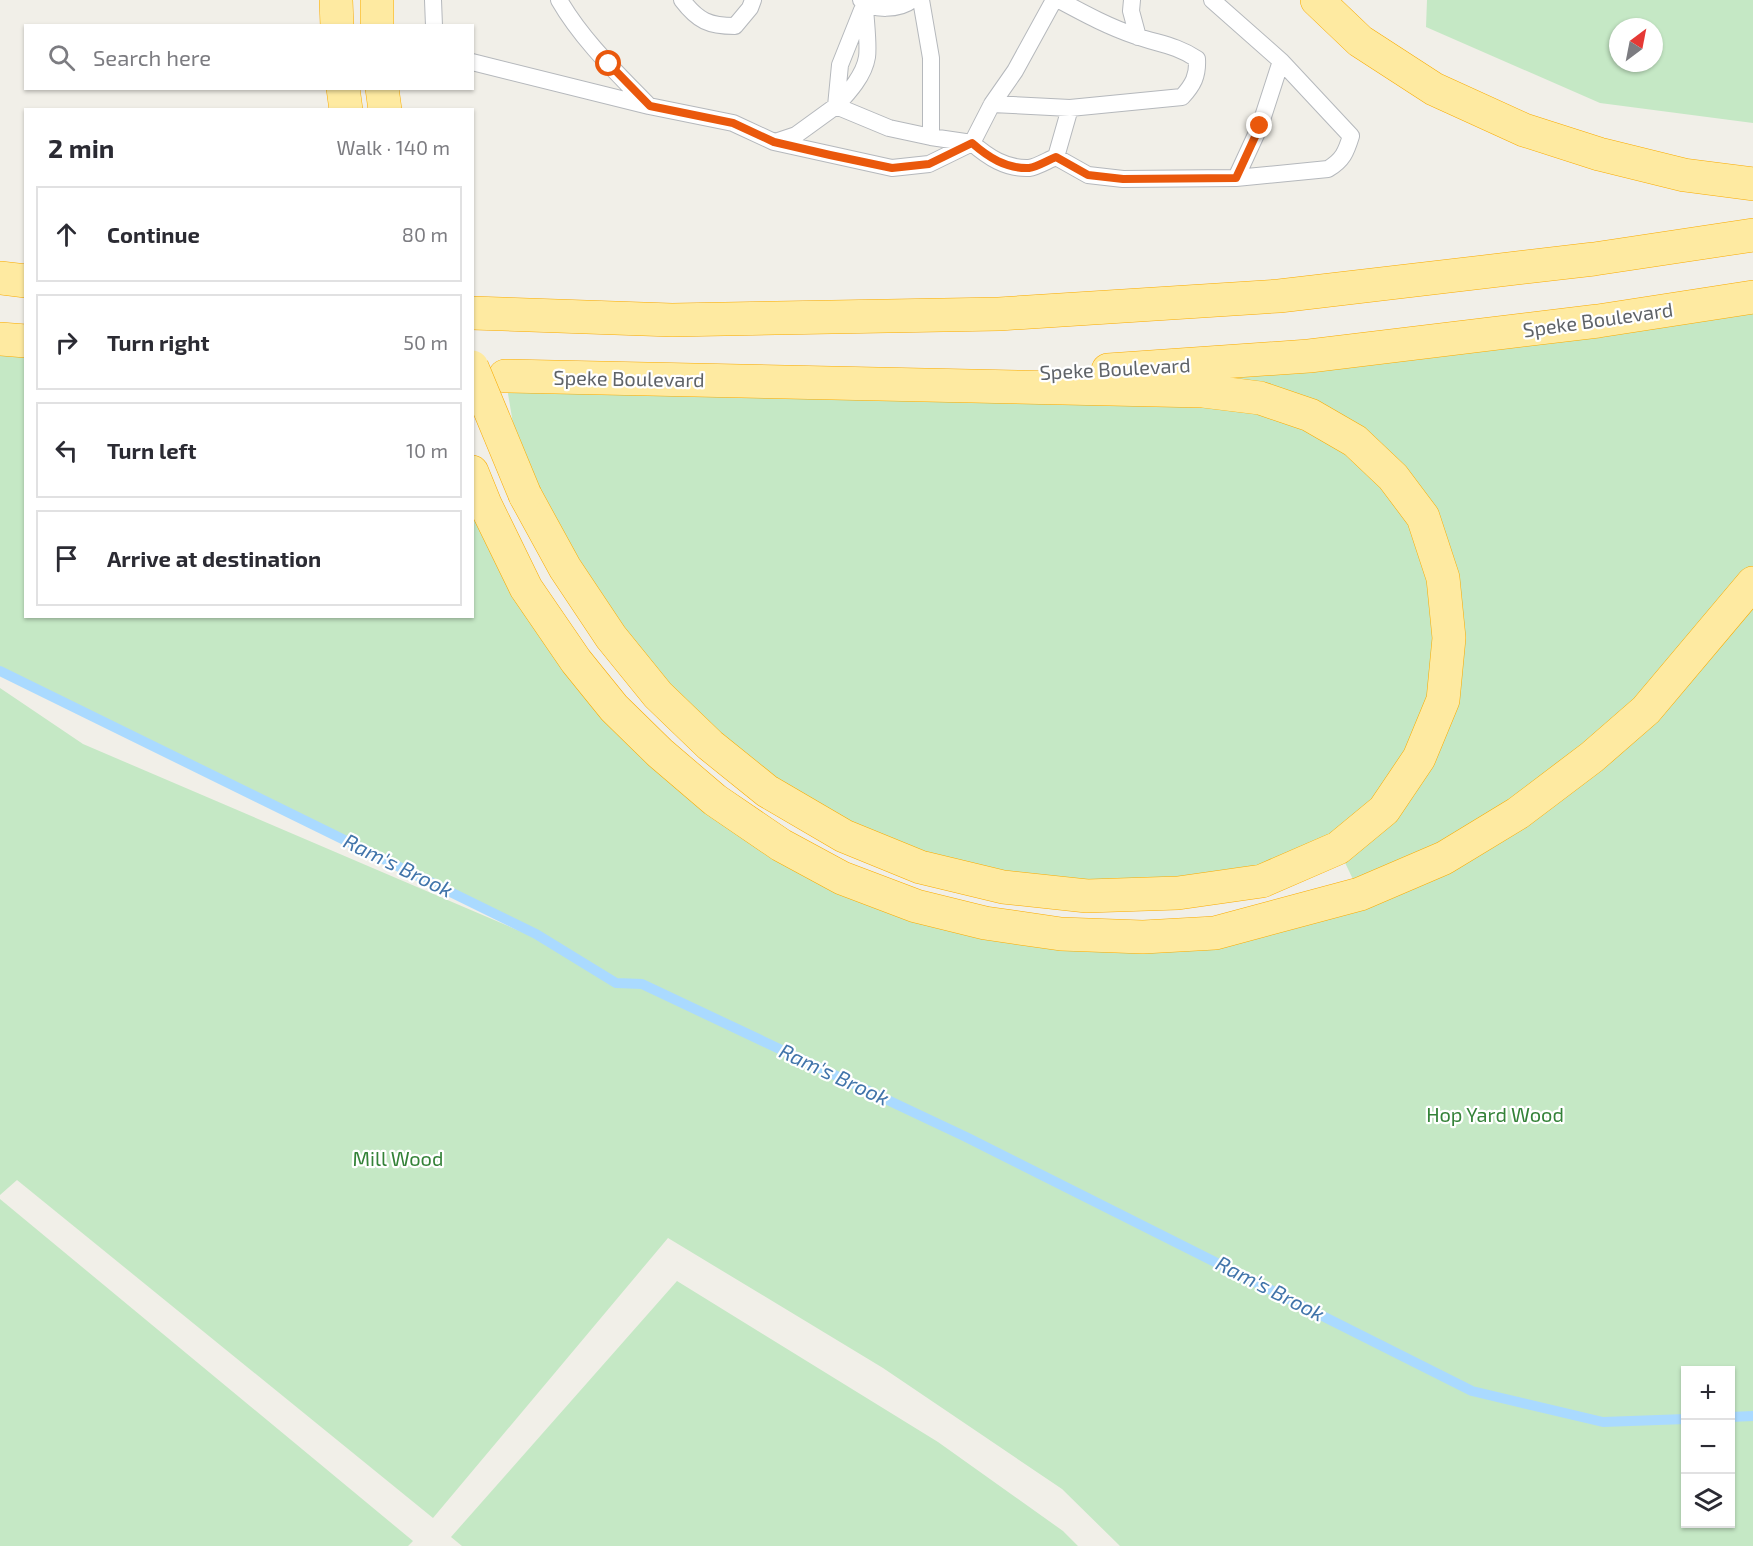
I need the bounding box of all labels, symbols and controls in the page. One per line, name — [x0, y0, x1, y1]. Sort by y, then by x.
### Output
north arrow — [1609, 18, 1663, 72]
search box — [24, 24, 474, 90]
icon: search — [45, 41, 78, 74]
text: Search here — [93, 44, 211, 70]
route start — [595, 50, 621, 76]
route end — [1246, 112, 1272, 138]
text: 2 min — [48, 132, 114, 163]
text: Walk · 140 m — [336, 135, 450, 159]
icon: ahead — [50, 218, 83, 251]
text: Continue — [107, 221, 200, 247]
text: 80 m — [402, 222, 448, 246]
street label: Speke Boulevard — [1521, 297, 1674, 341]
icon: right — [50, 326, 83, 359]
text: Turn right — [107, 329, 209, 355]
text: 50 m — [403, 330, 448, 354]
street label: Speke Boulevard — [1039, 352, 1191, 384]
street label: Speke Boulevard — [553, 365, 705, 391]
icon: left — [50, 434, 83, 467]
text: Turn left — [107, 437, 196, 463]
text: 10 m — [406, 438, 448, 462]
icon: arrive — [50, 542, 83, 575]
text: Arrive at destination — [107, 545, 321, 571]
water label: Ram's Brook — [340, 827, 457, 902]
water label: Ram's Brook — [776, 1037, 894, 1110]
park label: Hop Yard Wood — [1426, 1102, 1564, 1126]
park label: Mill Wood — [353, 1146, 443, 1170]
water label: Ram's Brook — [1212, 1250, 1329, 1326]
map controls — [1681, 1366, 1735, 1528]
button: + — [1681, 1366, 1735, 1420]
button: − — [1681, 1420, 1735, 1474]
button: layers — [1681, 1474, 1735, 1528]

